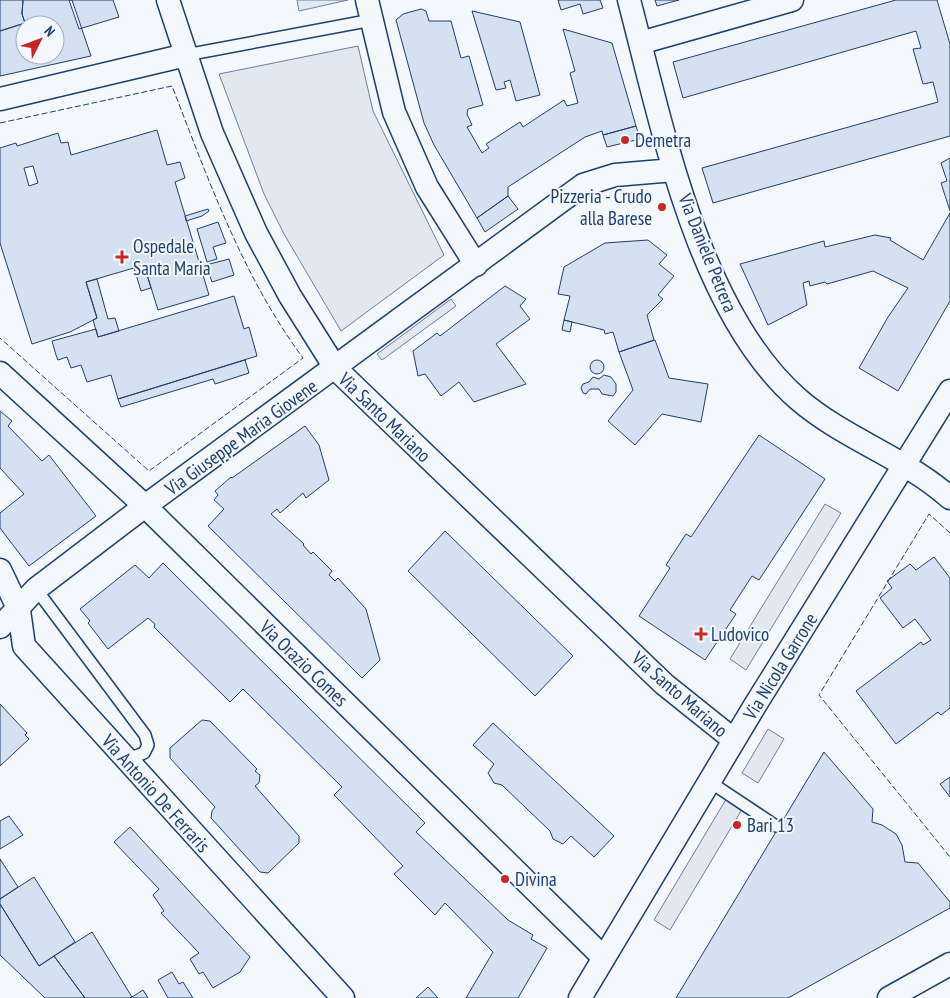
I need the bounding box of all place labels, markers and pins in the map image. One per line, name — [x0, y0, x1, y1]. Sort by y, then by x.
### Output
place label: Demetra — [635, 128, 691, 152]
marker: Demetra — [619, 134, 631, 146]
place label: Pizzeria - Crudo alla Barese — [551, 184, 652, 230]
marker: Pizzeria - Crudo alla Barese — [656, 201, 668, 213]
place label: Ospedale Santa Maria — [133, 234, 211, 280]
marker: Ospedale Santa Maria — [115, 250, 129, 264]
place label: Ludovico — [711, 622, 769, 646]
marker: Ludovico — [695, 628, 707, 640]
place label: Bari 13 — [747, 813, 794, 837]
marker: Bari 13 — [731, 819, 743, 831]
place label: Divina — [515, 867, 557, 891]
marker: Divina — [499, 873, 511, 885]

